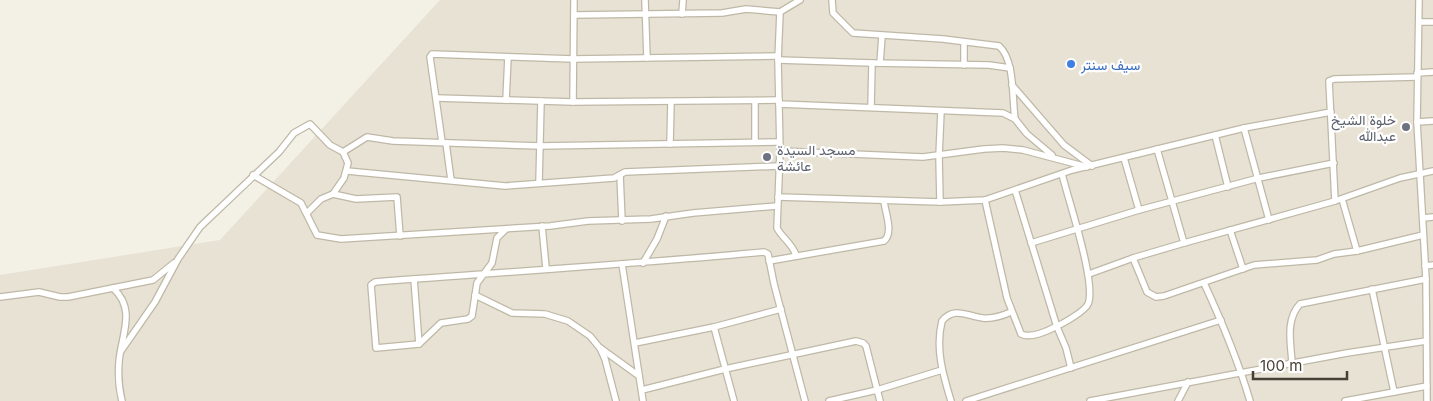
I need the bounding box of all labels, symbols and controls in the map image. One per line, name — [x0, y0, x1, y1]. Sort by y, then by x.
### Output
place label: سيف سنتر — [1080, 56, 1140, 74]
marker: سيف سنتر — [1065, 58, 1077, 70]
place label: خلوة الشيخ عبدالله — [1331, 111, 1396, 145]
marker: خلوة الشيخ عبدالله — [1400, 121, 1412, 133]
place label: مسجد السيدة عائشة — [777, 141, 855, 174]
marker: مسجد السيدة عائشة — [761, 151, 773, 163]
scale bar — [1253, 348, 1347, 380]
text: 100 m — [1260, 356, 1302, 375]

